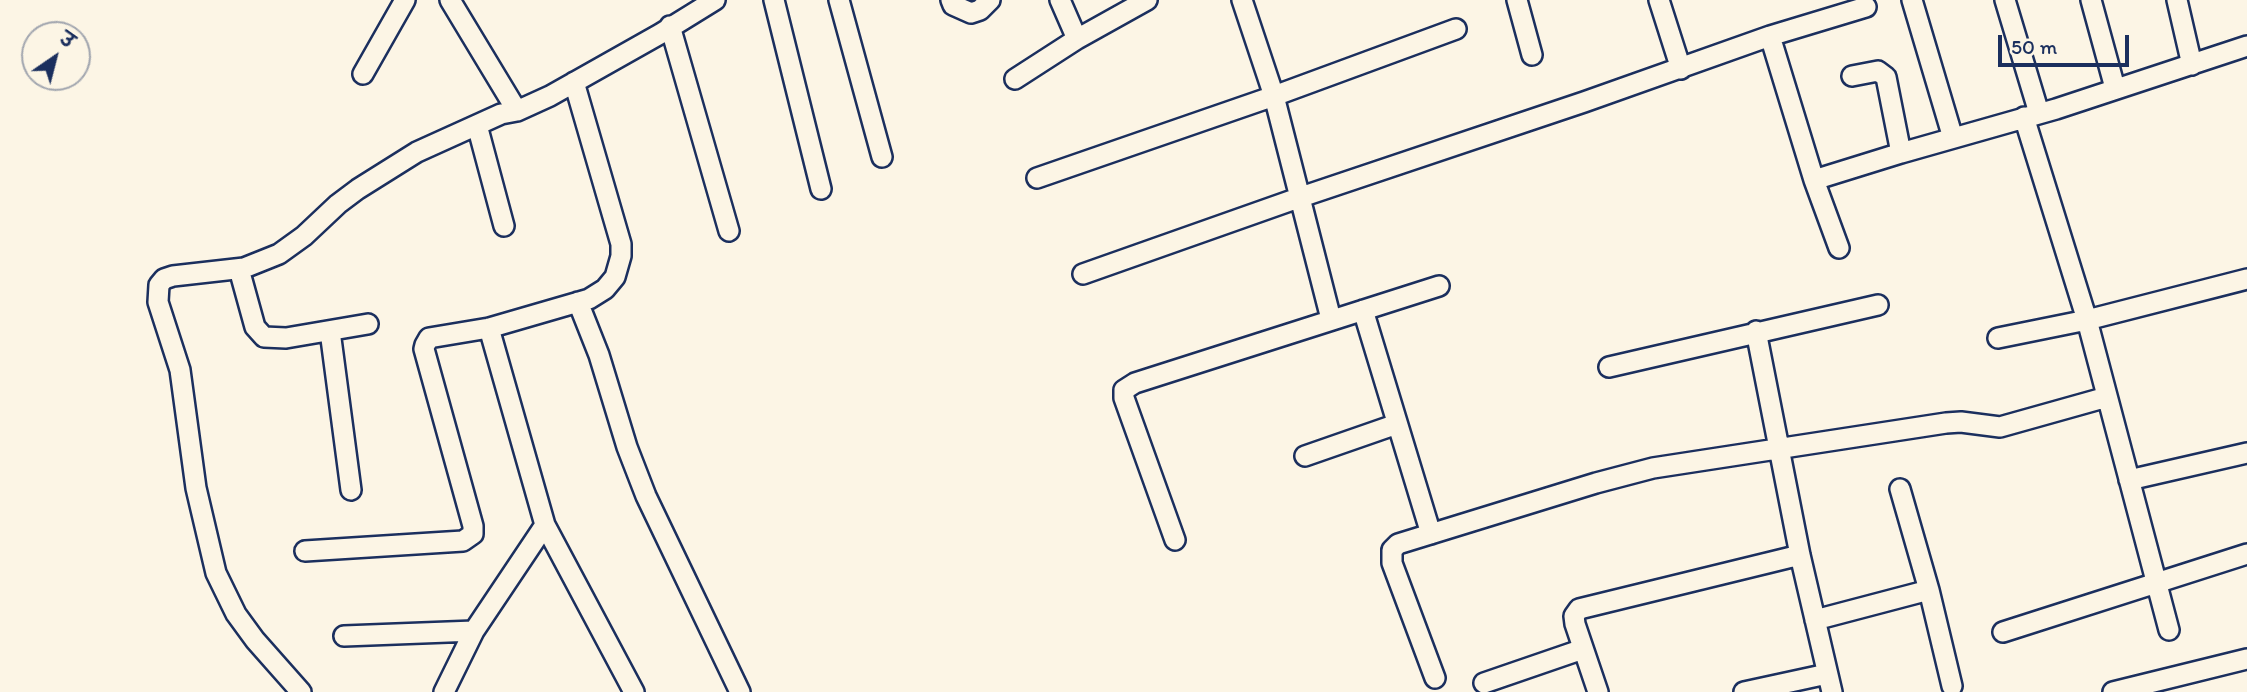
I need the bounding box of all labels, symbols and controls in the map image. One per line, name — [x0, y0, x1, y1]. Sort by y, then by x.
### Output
north arrow — [21, 21, 91, 91]
scale bar — [2002, 21, 2133, 65]
text: उ — [55, 27, 79, 53]
text: 50 m — [2011, 34, 2057, 59]

